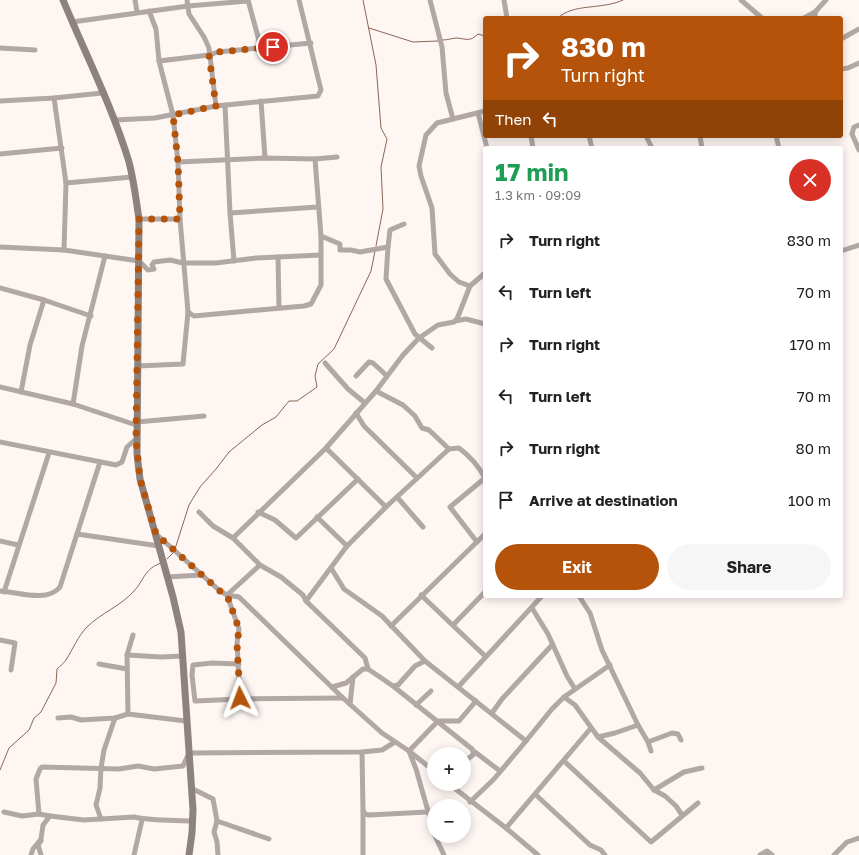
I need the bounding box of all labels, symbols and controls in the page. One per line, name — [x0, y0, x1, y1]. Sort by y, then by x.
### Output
pin — [256, 30, 290, 64]
text: 830 m — [561, 30, 646, 63]
icon: right — [495, 32, 547, 84]
icon: arrive — [262, 36, 284, 58]
text: Turn right — [561, 64, 645, 86]
icon: left — [539, 108, 561, 130]
text: Then — [495, 110, 531, 128]
text: 17 min — [495, 157, 569, 186]
button: close — [789, 159, 831, 201]
text: 1.3 km · 09:09 — [495, 187, 581, 203]
icon: right — [495, 229, 517, 251]
text: Turn right — [529, 231, 600, 249]
text: 830 m — [787, 231, 831, 249]
icon: left — [495, 281, 517, 303]
text: Turn left — [529, 283, 591, 301]
text: 70 m — [797, 283, 831, 301]
icon: right — [495, 333, 517, 355]
text: Turn right — [529, 335, 600, 353]
text: 170 m — [789, 335, 831, 353]
icon: left — [495, 385, 517, 407]
text: Turn left — [529, 387, 591, 405]
text: 70 m — [797, 387, 831, 405]
icon: right — [495, 437, 517, 459]
text: Turn right — [529, 439, 600, 457]
text: 80 m — [796, 439, 831, 457]
icon: arrive — [495, 489, 517, 511]
text: Arrive at destination — [529, 491, 678, 509]
text: 100 m — [788, 491, 831, 509]
button: Exit — [495, 544, 659, 590]
button: Share — [667, 544, 831, 590]
position arrow — [219, 677, 261, 719]
map controls — [427, 747, 471, 843]
button: + — [427, 747, 471, 791]
button: − — [427, 799, 471, 843]

